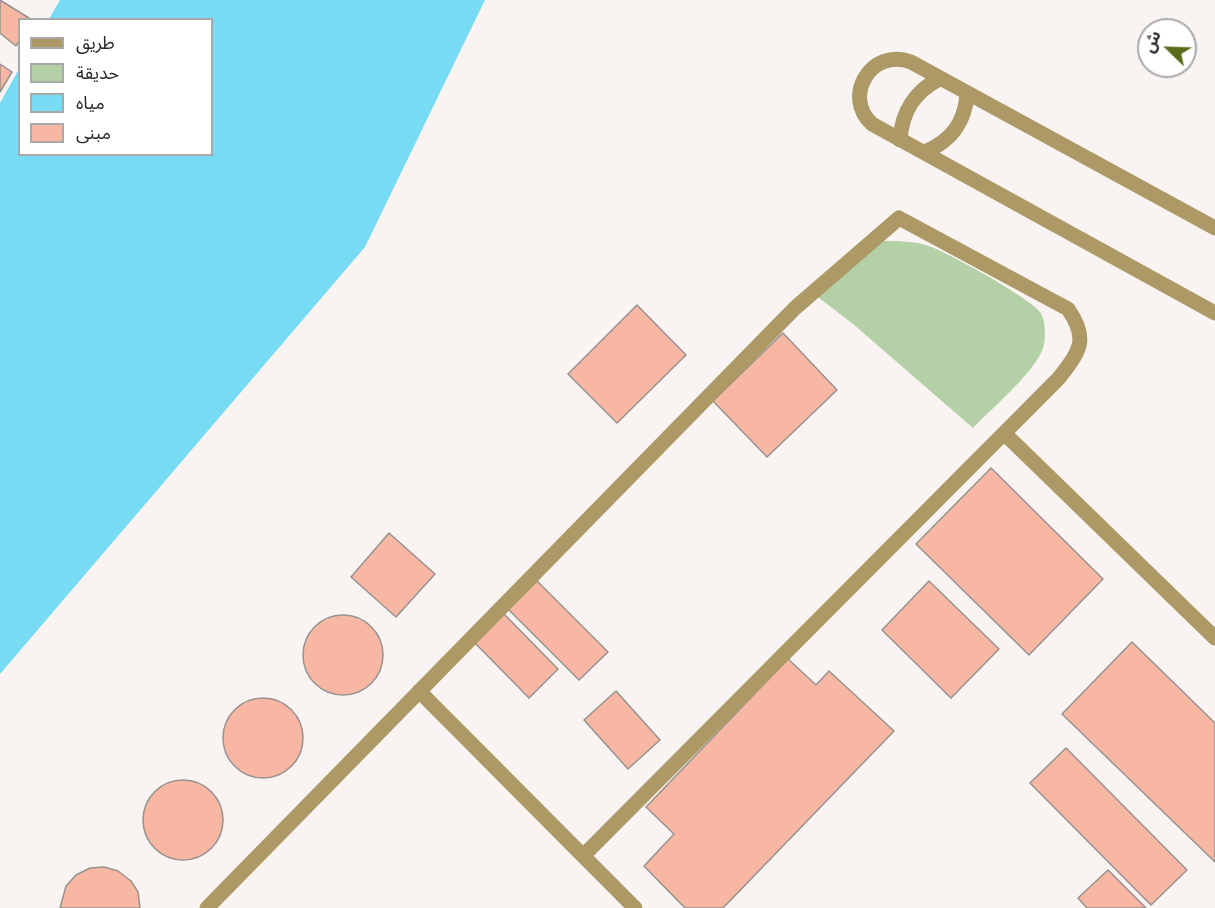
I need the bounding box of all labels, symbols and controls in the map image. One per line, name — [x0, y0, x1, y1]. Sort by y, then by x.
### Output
legend — [18, 18, 213, 156]
north arrow — [1137, 18, 1197, 78]
text: ش — [1141, 29, 1164, 55]
text: طريق — [76, 35, 115, 53]
text: حديقة — [76, 65, 119, 83]
text: مياه — [76, 95, 105, 113]
text: مبنى — [76, 125, 111, 143]

